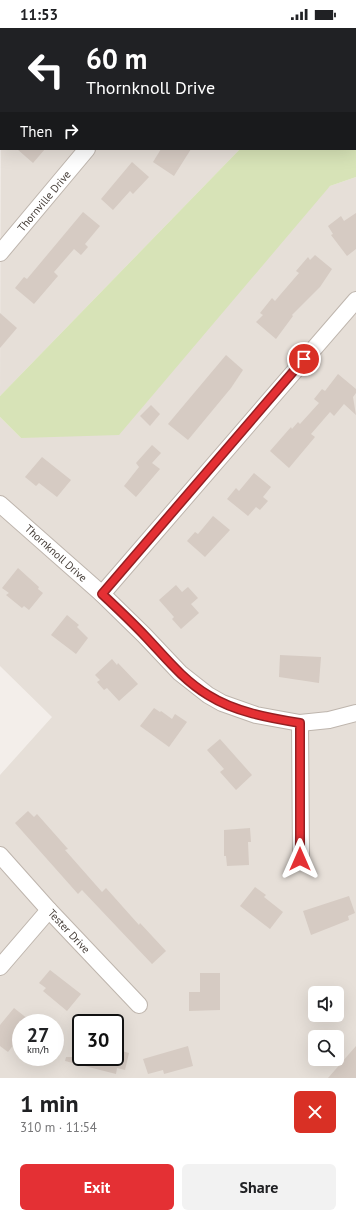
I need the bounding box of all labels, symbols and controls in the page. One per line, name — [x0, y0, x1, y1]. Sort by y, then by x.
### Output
text: 11:53 — [20, 5, 58, 24]
text: 60 m — [86, 40, 147, 77]
icon: left — [20, 44, 72, 96]
text: Thornknoll Drive — [86, 76, 215, 99]
icon: right — [60, 120, 82, 142]
text: Then — [20, 122, 52, 141]
street label: Thornville Drive — [14, 167, 74, 234]
pin — [287, 342, 321, 376]
icon: arrive — [293, 348, 315, 370]
street label: Thornknoll Drive — [22, 521, 90, 585]
position arrow — [279, 838, 321, 880]
street label: Tester Drive — [45, 906, 93, 956]
map controls — [308, 986, 344, 1066]
button: sound — [308, 986, 344, 1022]
speed limit sign: 30 — [72, 1014, 124, 1066]
text: 27 — [27, 1022, 49, 1048]
button: search — [308, 1030, 344, 1066]
text: km/h — [27, 1043, 49, 1056]
text: 1 min — [20, 1088, 79, 1119]
button: close — [294, 1091, 336, 1133]
text: 310 m · 11:54 — [20, 1119, 97, 1136]
button: Exit — [20, 1164, 174, 1210]
button: Share — [182, 1164, 336, 1210]

